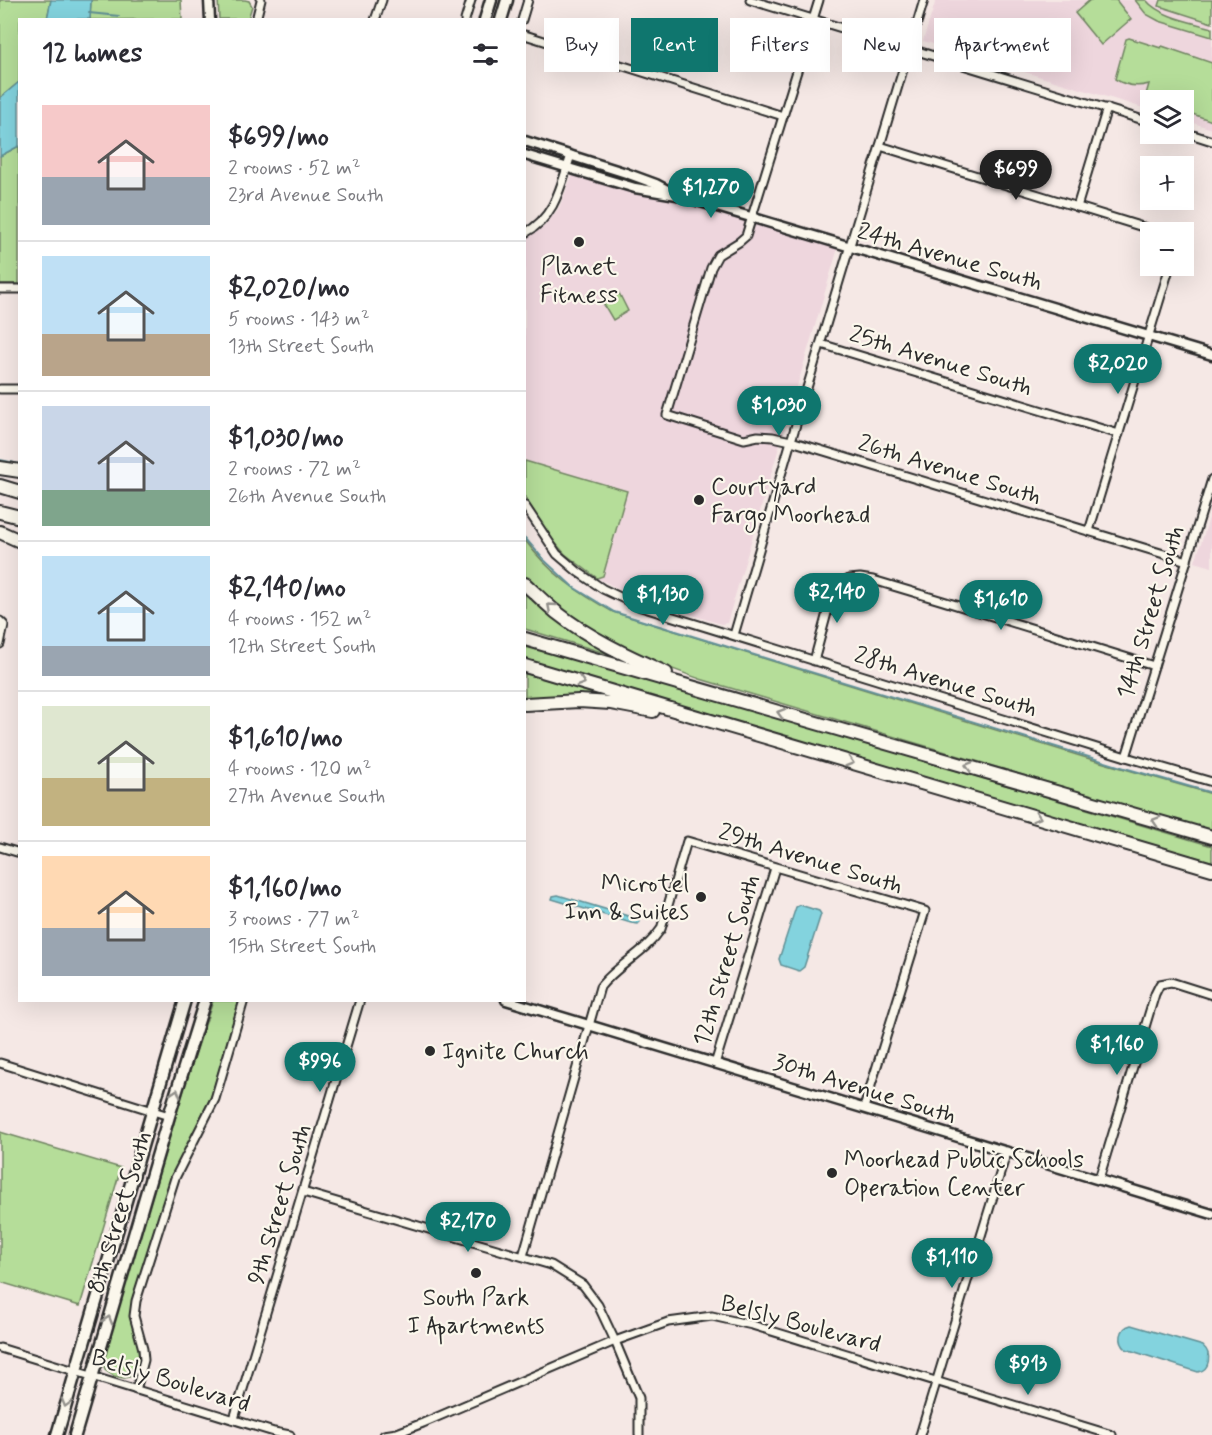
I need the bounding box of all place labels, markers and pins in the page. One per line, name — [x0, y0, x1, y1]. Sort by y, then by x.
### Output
pin: $699 — [980, 150, 1052, 201]
pin: $1,270 — [662, 168, 760, 219]
marker: Planet Fitness — [572, 235, 586, 249]
place label: Planet Fitness — [540, 252, 618, 311]
pin: $2,020 — [1069, 344, 1167, 395]
pin: $1,030 — [730, 386, 828, 437]
place label: Courtyard Fargo Moorhead — [711, 472, 870, 533]
marker: Courtyard Fargo Moorhead — [692, 493, 706, 507]
pin: $2,140 — [788, 573, 886, 624]
pin: $1,130 — [614, 575, 712, 626]
pin: $1,610 — [952, 580, 1050, 631]
place label: Microtel Inn & Suites — [564, 869, 689, 928]
marker: Microtel Inn & Suites — [694, 890, 708, 904]
pin: $1,160 — [1068, 1025, 1166, 1076]
place label: Ignite Church — [442, 1037, 589, 1068]
pin: $996 — [284, 1042, 356, 1093]
marker: Ignite Church — [423, 1044, 437, 1058]
place label: Moorhead Public Schools Operation Center — [844, 1145, 1084, 1204]
marker: Moorhead Public Schools Operation Center — [825, 1166, 839, 1180]
pin: $2,170 — [419, 1202, 517, 1253]
pin: $1,110 — [903, 1238, 1001, 1289]
marker: South Park I Apartments — [469, 1266, 483, 1280]
place label: South Park I Apartments — [407, 1283, 545, 1345]
pin: $913 — [992, 1345, 1064, 1396]

